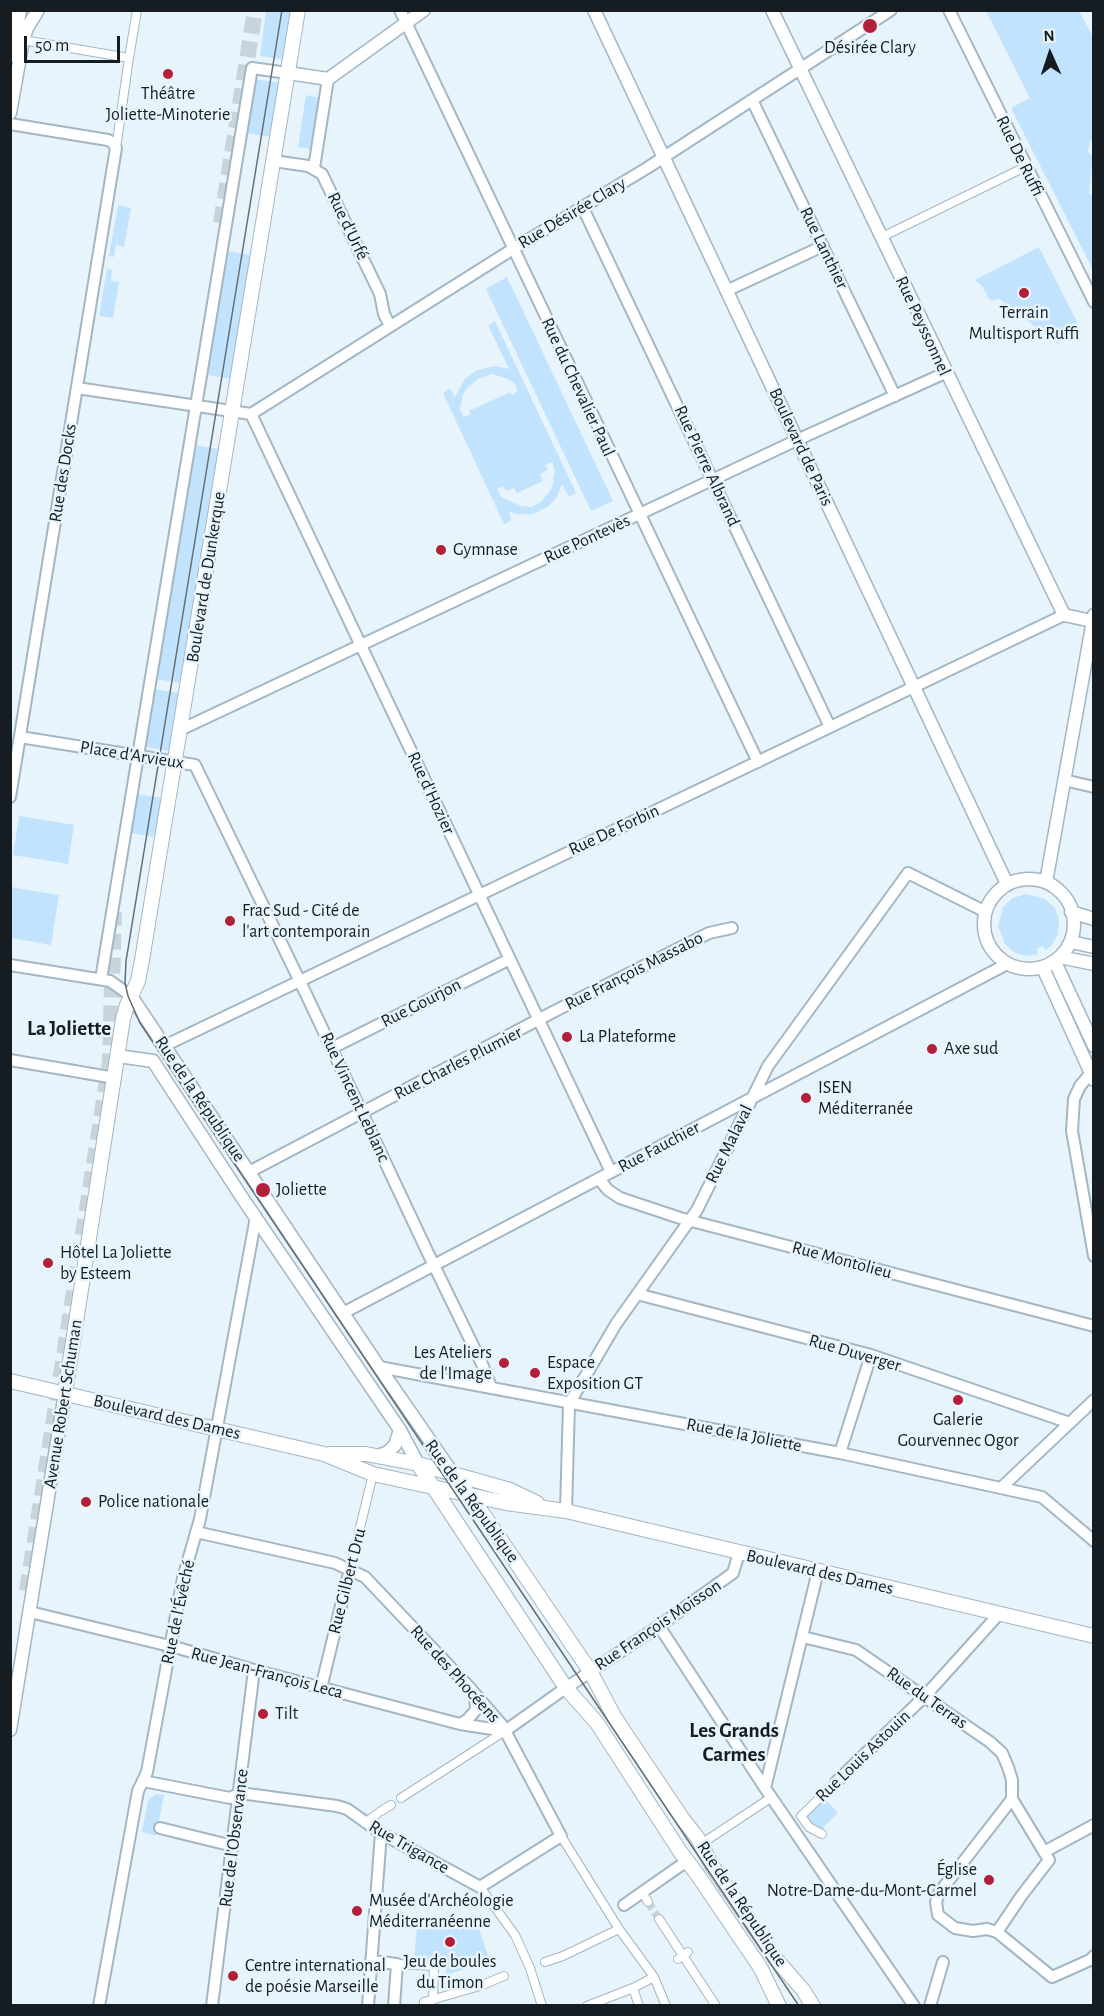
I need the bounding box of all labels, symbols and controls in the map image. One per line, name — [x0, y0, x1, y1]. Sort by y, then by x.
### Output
marker: Désirée Clary — [861, 17, 879, 35]
scale bar — [27, 24, 123, 62]
north arrow — [1020, 24, 1080, 84]
text: N — [1043, 28, 1055, 44]
text: 50 m — [35, 37, 69, 55]
place label: Désirée Clary — [824, 37, 916, 59]
marker: Théâtre Joliette-Minoterie — [161, 67, 175, 81]
place label: Théâtre Joliette-Minoterie — [106, 83, 230, 125]
street label: Rue De Ruffi — [991, 112, 1049, 200]
street label: Rue Désirée Clary — [514, 172, 630, 254]
street label: Rue d'Urfé — [322, 189, 374, 263]
street label: Rue Lanthier — [795, 203, 853, 293]
street label: Rue Peyssonnel — [890, 273, 956, 379]
marker: Terrain Multisport Ruffi — [1017, 286, 1031, 300]
place label: Terrain Multisport Ruffi — [969, 302, 1079, 344]
street label: Rue du Chevalier Paul — [536, 314, 620, 460]
street label: Boulevard de Paris — [764, 384, 838, 510]
street label: Rue Pierre Albrand — [669, 402, 745, 530]
street label: Rue des Docks — [45, 422, 81, 524]
street label: Boulevard de Dunkerque — [182, 490, 230, 664]
street label: Rue Pontevès — [540, 510, 634, 568]
place label: Gymnase — [453, 539, 518, 561]
marker: Gymnase — [434, 543, 448, 557]
street label: Place d'Arvieux — [78, 736, 186, 774]
street label: Rue d'Hozier — [402, 748, 460, 838]
street label: Rue De Forbin — [565, 800, 663, 860]
place label: Frac Sud - Cité de l'art contemporain — [242, 900, 370, 942]
marker: Frac Sud - Cité de l'art contemporain — [223, 914, 237, 928]
street label: Rue François Massabo — [561, 927, 707, 1015]
street label: Rue Gourjon — [377, 974, 465, 1032]
district label: La Joliette — [27, 1016, 111, 1042]
street label: Rue Charles Plumier — [390, 1021, 526, 1105]
place label: La Plateforme — [579, 1026, 676, 1048]
street label: Rue Vincent Leblanc — [315, 1029, 395, 1165]
marker: La Plateforme — [560, 1030, 574, 1044]
street label: Rue de la République — [150, 1032, 250, 1166]
place label: Axe sud — [944, 1038, 998, 1060]
marker: Axe sud — [925, 1042, 939, 1056]
place label: ISEN Méditerranée — [818, 1077, 913, 1120]
marker: ISEN Méditerranée — [799, 1091, 813, 1105]
street label: Rue Malaval — [701, 1101, 757, 1187]
street label: Rue Fauchier — [614, 1116, 704, 1178]
place label: Joliette — [276, 1179, 327, 1201]
marker: Joliette — [254, 1181, 272, 1199]
street label: Rue Montolieu — [790, 1236, 894, 1284]
place label: Hôtel La Joliette by Esteem — [60, 1242, 171, 1284]
marker: Hôtel La Joliette by Esteem — [41, 1256, 55, 1270]
street label: Avenue Robert Schuman — [39, 1318, 87, 1490]
street label: Rue Duverger — [806, 1330, 904, 1376]
place label: Les Ateliers de l'Image — [413, 1342, 492, 1384]
place label: Espace Exposition GT — [547, 1352, 643, 1394]
marker: Les Ateliers de l'Image — [497, 1356, 511, 1370]
marker: Espace Exposition GT — [528, 1366, 542, 1380]
street label: Boulevard des Dames — [91, 1390, 243, 1444]
marker: Galerie Gourvennec Ogor — [951, 1393, 965, 1407]
place label: Galerie Gourvennec Ogor — [897, 1409, 1019, 1452]
street label: Rue de la Joliette — [684, 1413, 804, 1457]
street label: Rue de la République — [420, 1435, 524, 1567]
place label: Police nationale — [98, 1491, 209, 1513]
marker: Police nationale — [79, 1495, 93, 1509]
street label: Rue Gilbert Dru — [323, 1526, 371, 1636]
street label: Boulevard des Dames — [744, 1545, 896, 1599]
street label: Rue de l'Évêché — [156, 1558, 200, 1666]
street label: Rue François Moisson — [590, 1575, 726, 1675]
street label: Rue des Phocéens — [405, 1621, 505, 1727]
street label: Rue Jean-François Leca — [189, 1642, 345, 1704]
street label: Rue du Terras — [882, 1662, 972, 1734]
place label: Tilt — [275, 1703, 298, 1725]
street label: Rue Louis Astouin — [811, 1705, 915, 1807]
marker: Tilt — [256, 1707, 270, 1721]
district label: Les Grands Carmes — [689, 1718, 779, 1768]
street label: Rue de l'Observance — [215, 1767, 253, 1909]
street label: Rue Trigance — [365, 1815, 453, 1879]
street label: Rue de la République — [692, 1837, 792, 1971]
place label: Église Notre-Dame-du-Mont-Carmel — [767, 1859, 977, 1902]
marker: Église Notre-Dame-du-Mont-Carmel — [982, 1873, 996, 1887]
place label: Musée d'Archéologie Méditerranéenne — [369, 1890, 514, 1932]
marker: Musée d'Archéologie Méditerranéenne — [350, 1904, 364, 1918]
marker: Jeu de boules du Timon — [443, 1935, 457, 1949]
place label: Jeu de boules du Timon — [404, 1951, 496, 1994]
place label: Centre international de poésie Marseille — [245, 1955, 386, 1998]
marker: Centre international de poésie Marseille — [226, 1969, 240, 1983]

